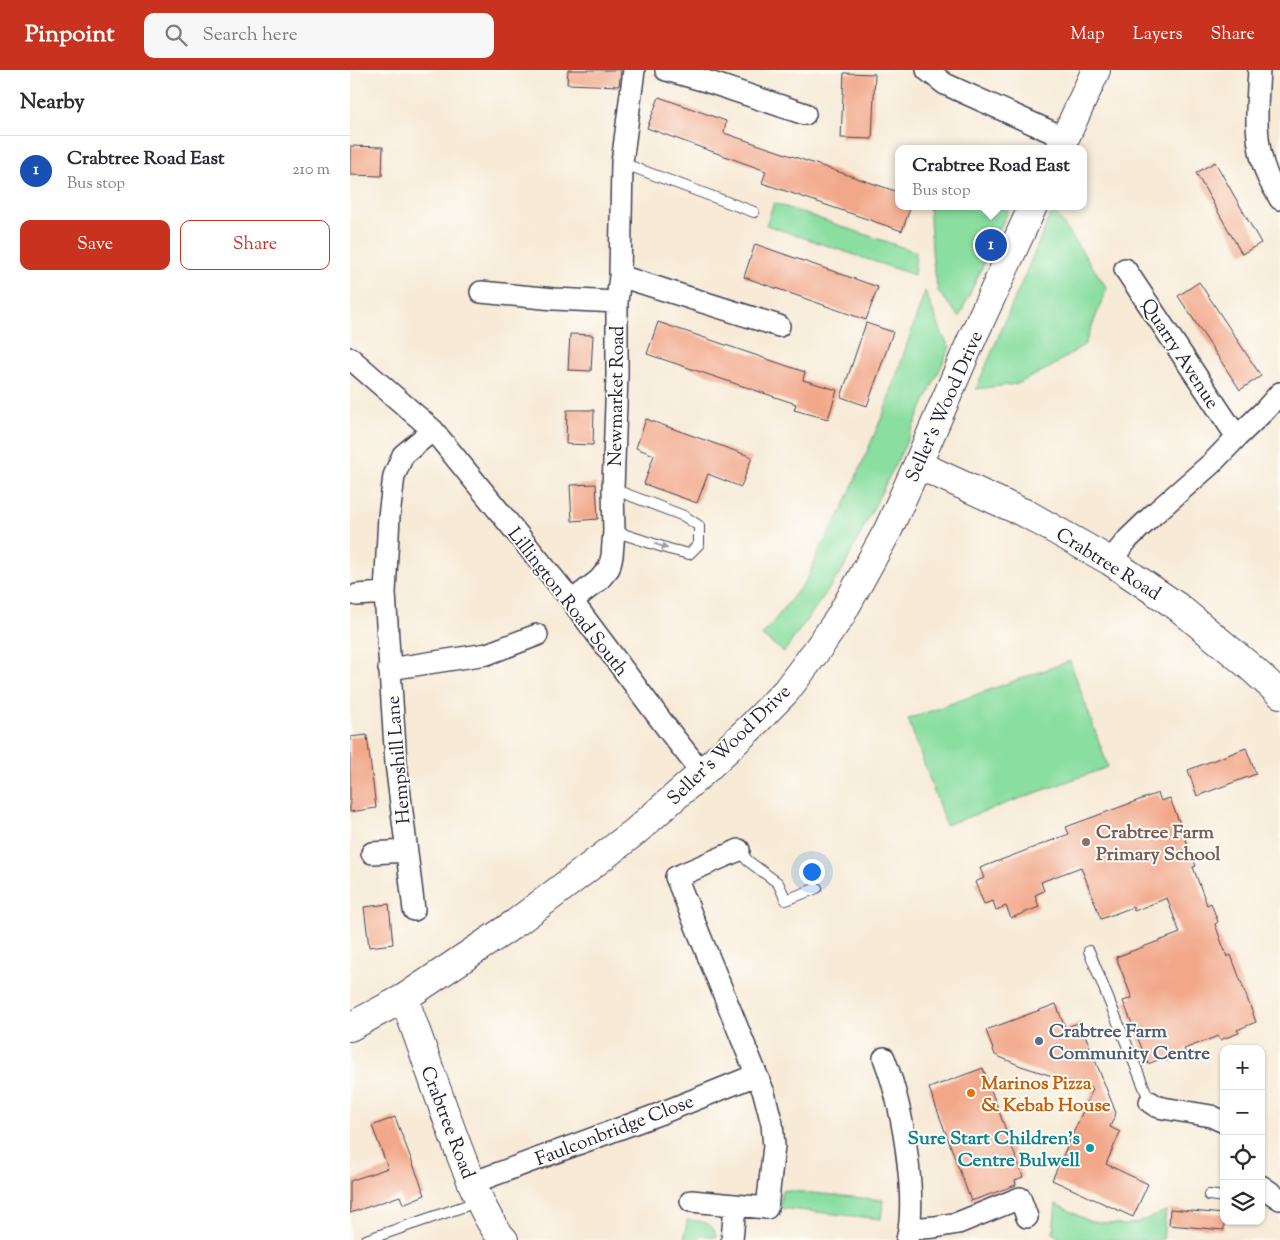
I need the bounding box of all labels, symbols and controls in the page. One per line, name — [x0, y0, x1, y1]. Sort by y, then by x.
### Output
search box — [144, 13, 494, 58]
text: Pinpoint — [25, 18, 114, 52]
icon: search — [162, 21, 190, 49]
text: Search here — [202, 22, 298, 49]
text: Map — [1070, 22, 1105, 48]
text: Layers — [1133, 22, 1183, 48]
text: Share — [1211, 22, 1255, 48]
text: Nearby — [20, 88, 85, 118]
popup — [895, 145, 1087, 210]
text: Crabtree Road East — [67, 146, 224, 173]
text: Crabtree Road East — [912, 153, 1070, 180]
text: 1 — [33, 159, 39, 182]
text: 210 m — [292, 159, 330, 182]
text: Bus stop — [67, 173, 125, 196]
text: Bus stop — [912, 180, 971, 203]
button: Save — [20, 220, 170, 270]
button: Share — [180, 220, 330, 270]
pin: 1 — [975, 226, 1007, 264]
street label: Quarry Avenue — [1133, 294, 1225, 415]
street label: Newmarket Road — [603, 325, 632, 467]
street label: Seller's Wood Drive — [900, 327, 991, 487]
street label: Lillington Road South — [500, 522, 634, 683]
street label: Crabtree Road — [1050, 522, 1166, 608]
one-way arrow — [653, 543, 668, 550]
street label: Seller's Wood Drive — [662, 679, 798, 812]
street label: Hempshill Lane — [380, 694, 419, 825]
place label: Crabtree Farm Primary School — [1096, 820, 1221, 869]
marker: Crabtree Farm Primary School — [1080, 836, 1092, 848]
your location — [799, 859, 825, 885]
place label: Crabtree Farm Community Centre — [1049, 1019, 1210, 1068]
marker: Crabtree Farm Community Centre — [1033, 1035, 1045, 1047]
map controls — [1220, 1045, 1265, 1225]
button: + — [1220, 1045, 1265, 1090]
street label: Crabtree Road — [413, 1062, 481, 1184]
place label: Marinos Pizza & Kebab House — [981, 1071, 1111, 1120]
marker: Marinos Pizza & Kebab House — [965, 1087, 977, 1099]
street label: Faulconbridge Close — [532, 1089, 698, 1174]
button: − — [1220, 1090, 1265, 1135]
place label: Sure Start Children's Centre Bulwell — [908, 1126, 1081, 1175]
button: locate — [1220, 1135, 1265, 1180]
marker: Sure Start Children's Centre Bulwell — [1084, 1142, 1096, 1154]
button: layers — [1220, 1180, 1265, 1225]

